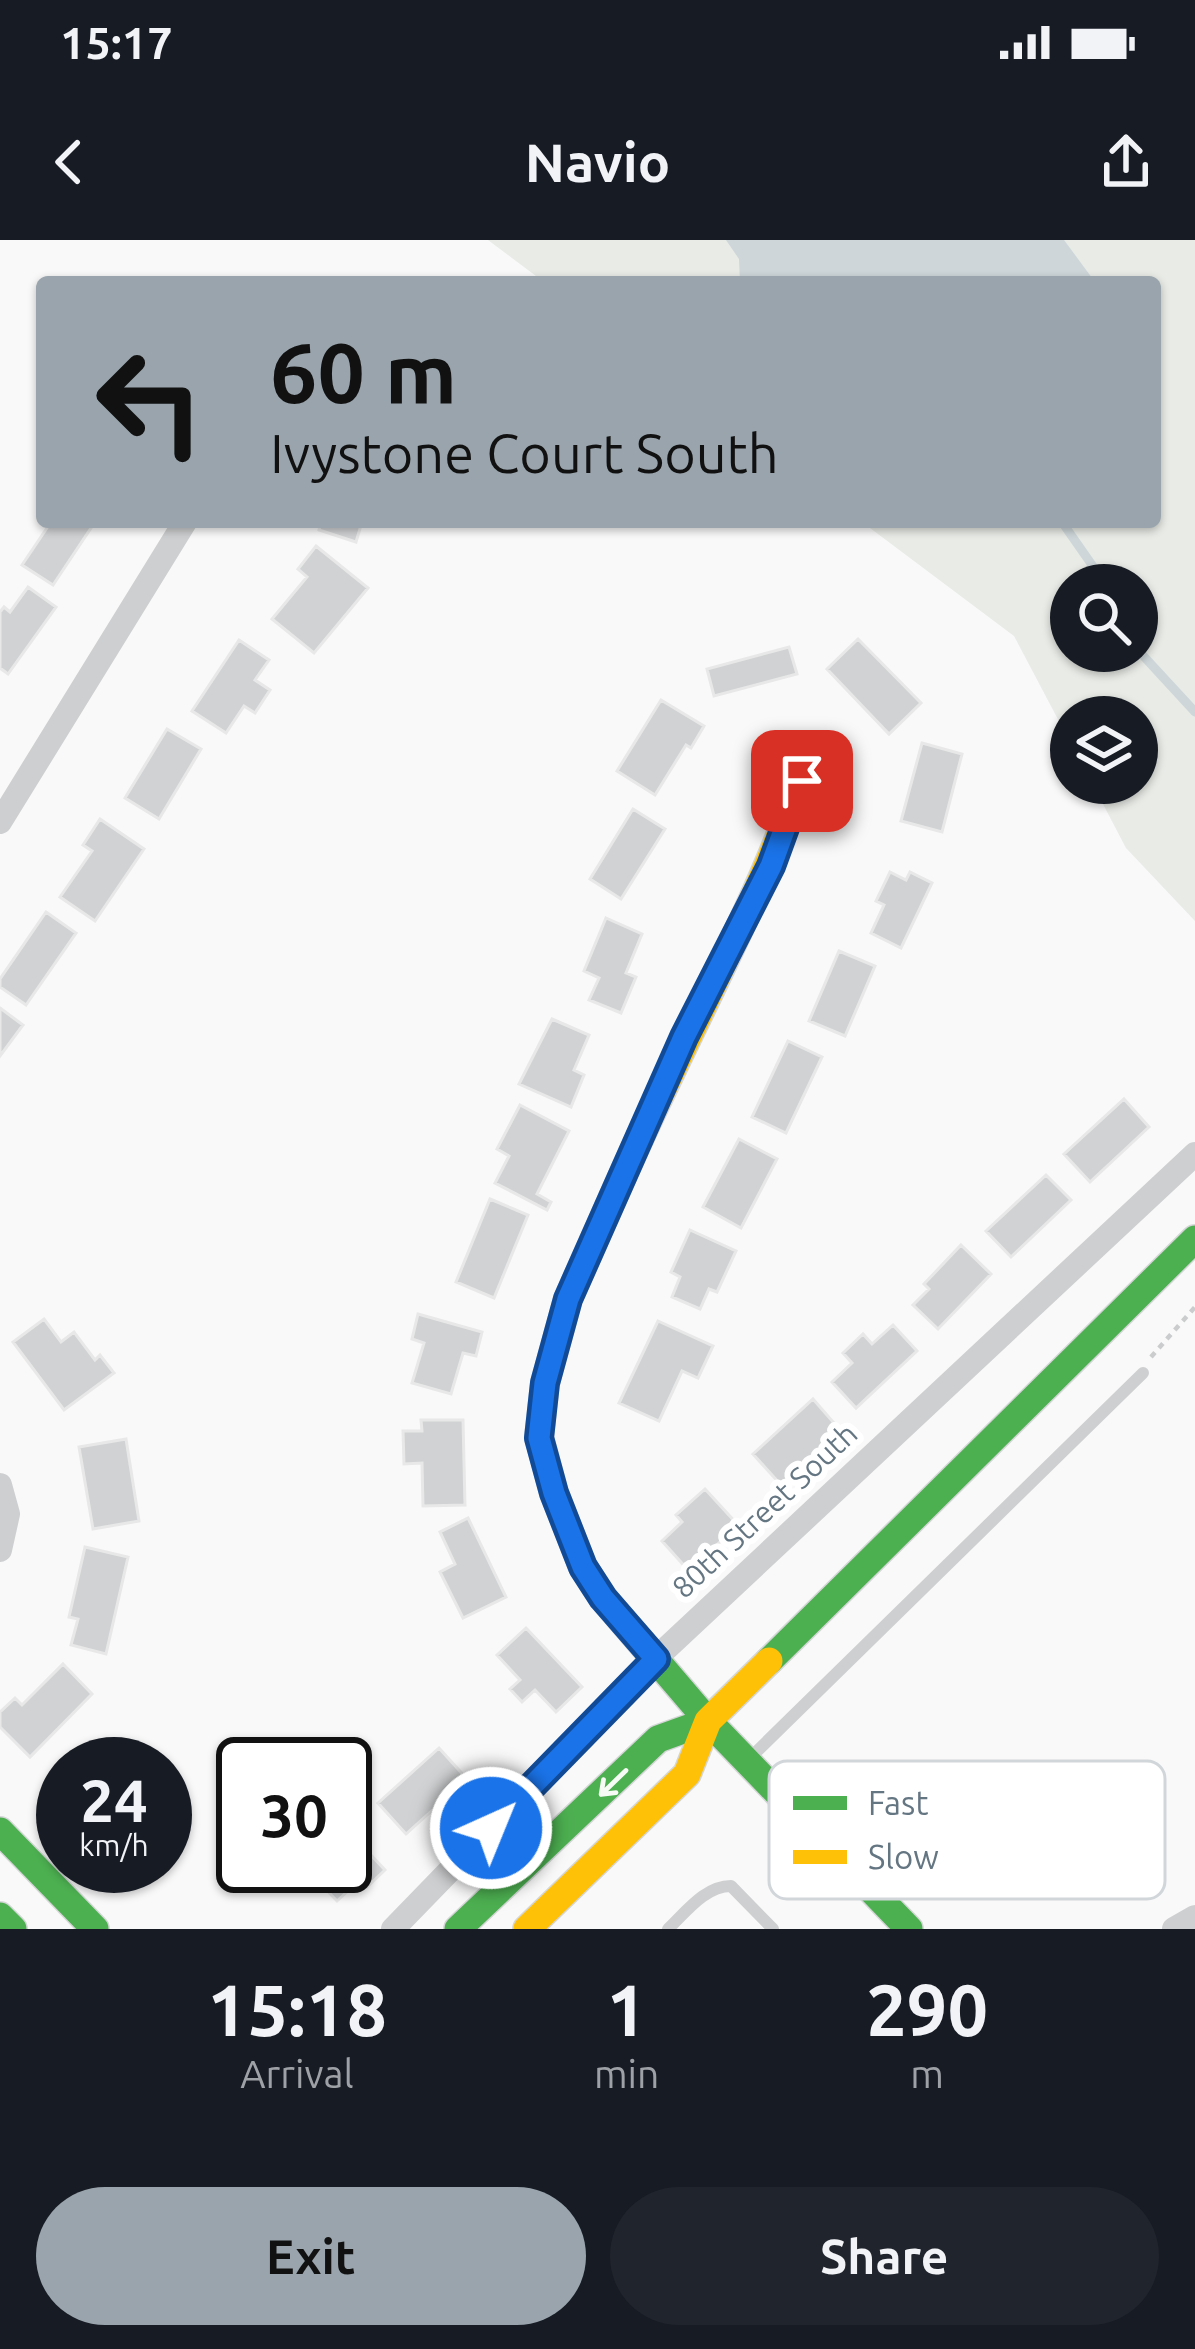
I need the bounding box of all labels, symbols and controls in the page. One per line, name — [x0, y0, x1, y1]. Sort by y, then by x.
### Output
text: 15:17 — [60, 17, 173, 68]
icon: back — [36, 129, 102, 195]
icon: share — [1093, 129, 1159, 195]
text: Navio — [525, 132, 670, 192]
icon: left — [72, 324, 228, 480]
text: 60 m — [270, 325, 457, 419]
text: Ivystone Court South — [270, 423, 779, 483]
map controls — [1050, 564, 1158, 804]
button: search — [1050, 564, 1158, 672]
button: layers — [1050, 696, 1158, 804]
pin — [751, 730, 853, 832]
icon: arrive — [769, 748, 835, 814]
street label: 80th Street South — [665, 1416, 864, 1604]
speed limit sign: 30 — [216, 1737, 372, 1893]
legend — [769, 1761, 1165, 1899]
position arrow — [428, 1765, 554, 1891]
text: 24 — [80, 1766, 148, 1833]
one-way arrow — [598, 1769, 628, 1797]
text: Fast — [868, 1784, 928, 1821]
text: km/h — [79, 1828, 149, 1862]
text: Slow — [868, 1838, 939, 1875]
text: 15:18 — [207, 1969, 387, 2050]
text: 1 — [606, 1969, 647, 2050]
text: 290 — [866, 1969, 988, 2050]
text: Arrival — [240, 2052, 354, 2095]
text: min — [594, 2052, 659, 2095]
text: m — [910, 2052, 944, 2095]
button: Exit — [36, 2187, 586, 2325]
button: Share — [610, 2187, 1159, 2325]

